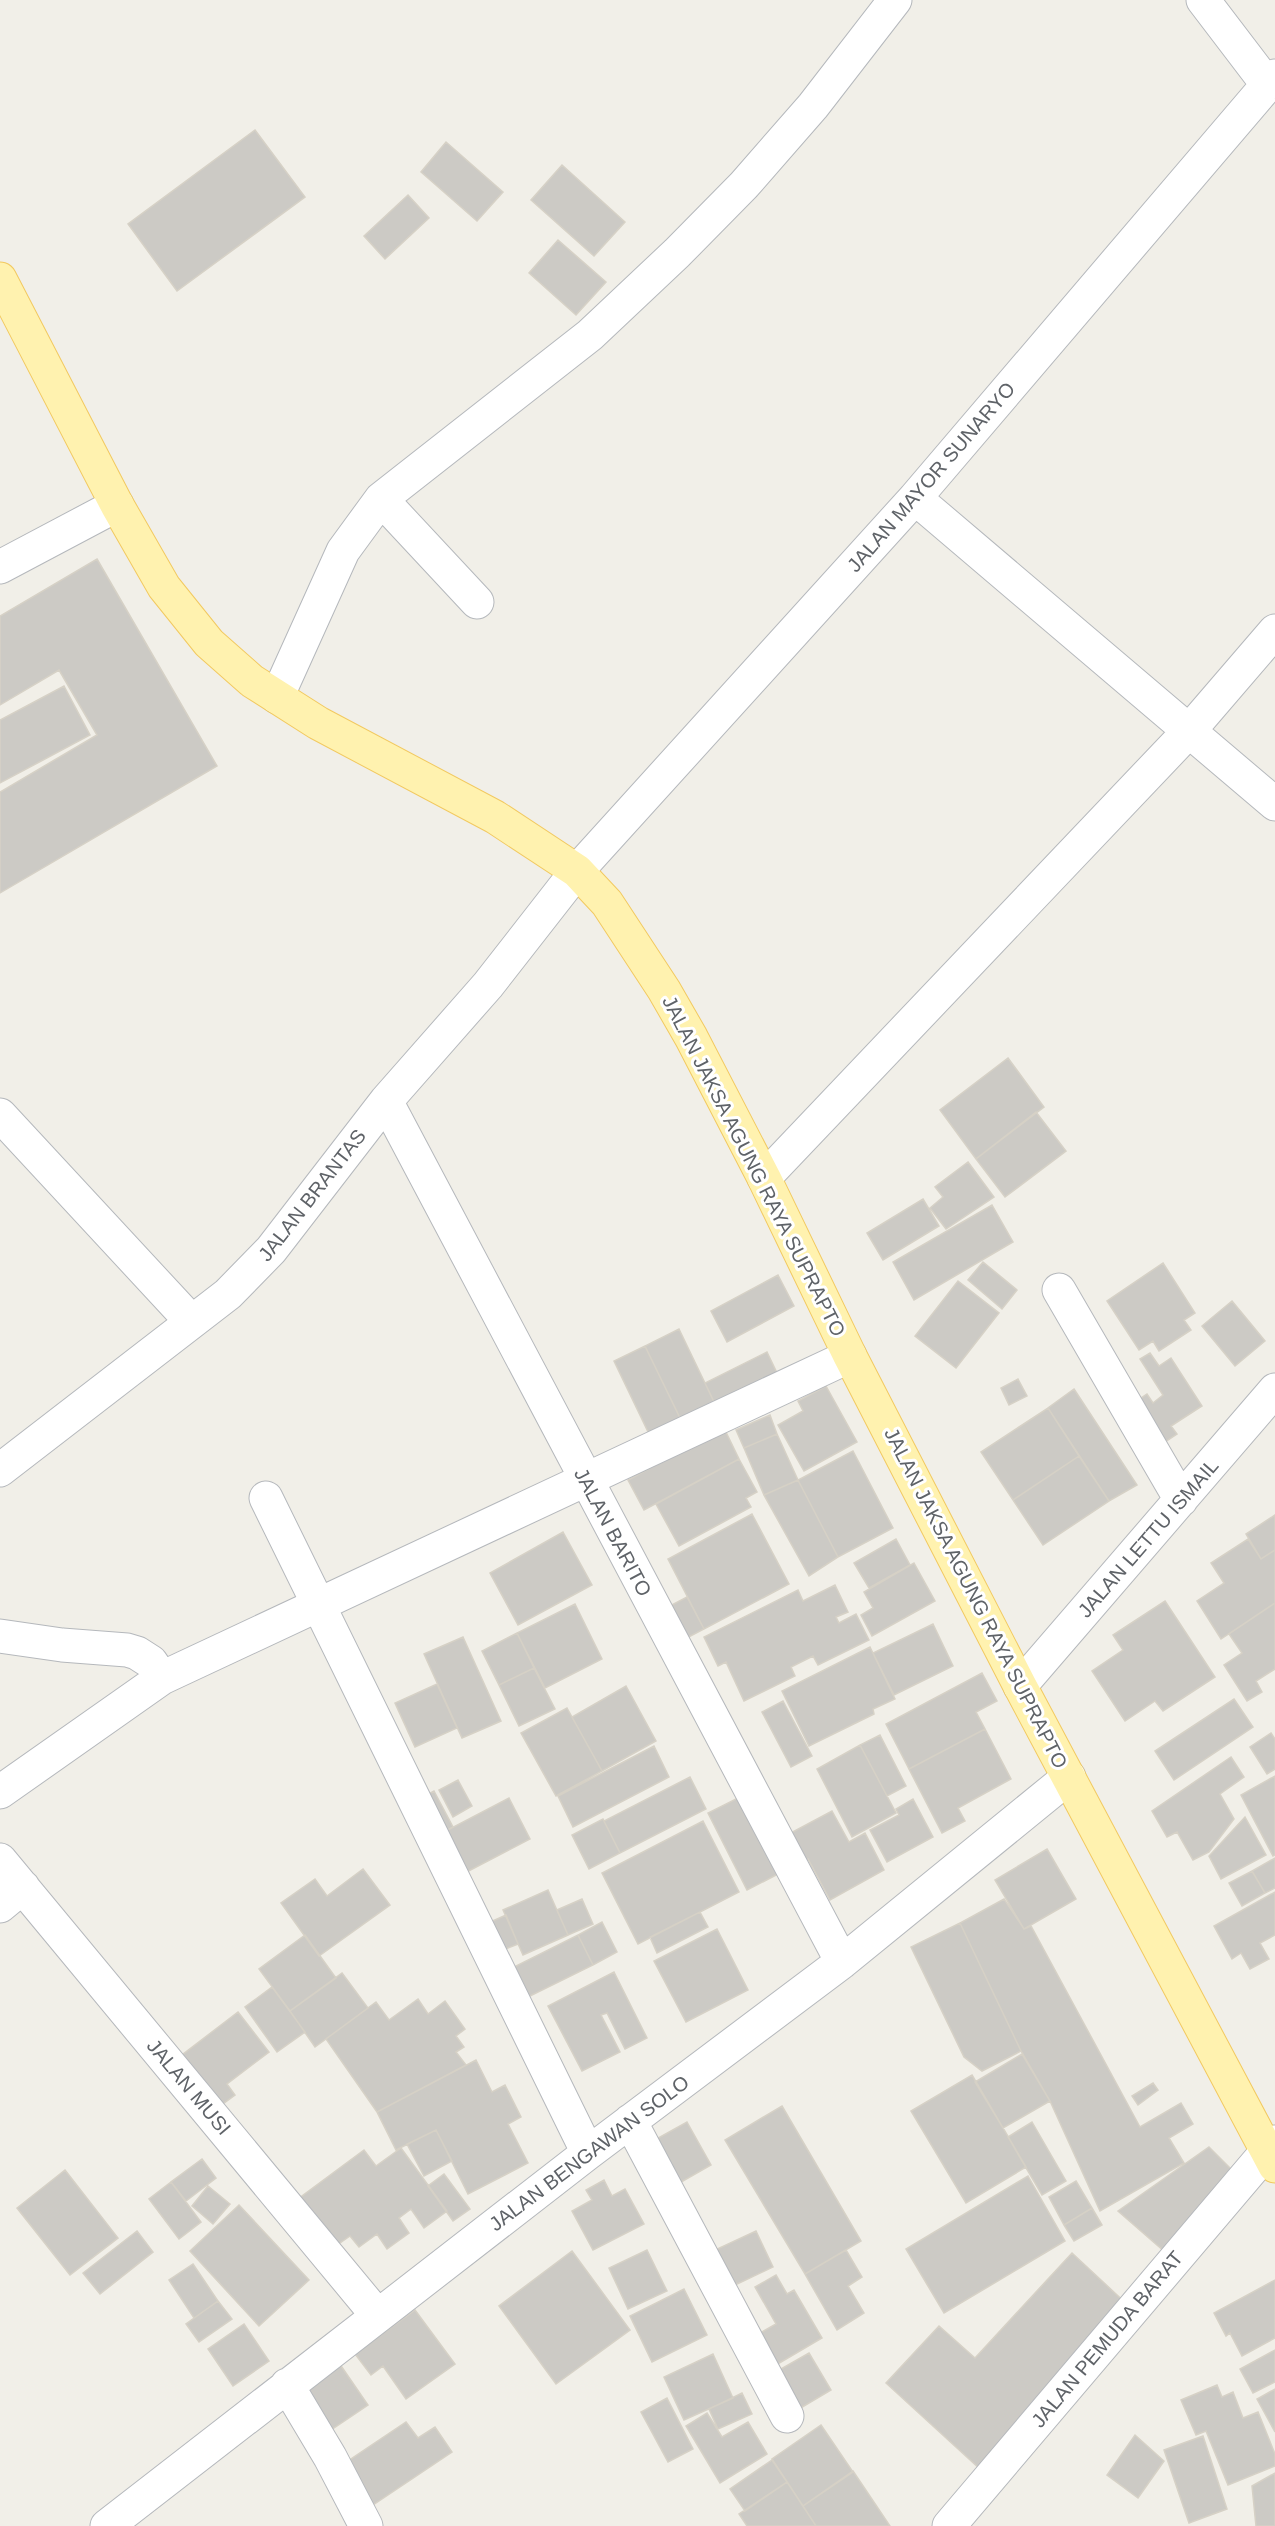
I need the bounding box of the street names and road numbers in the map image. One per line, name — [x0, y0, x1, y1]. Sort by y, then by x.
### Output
street label: JALAN MAYOR SUNARYO — [843, 378, 1019, 576]
street label: JALAN JAKSA AGUNG RAYA SUPRAPTO — [658, 992, 850, 1340]
street label: JALAN BRANTAS — [254, 1125, 370, 1265]
street label: JALAN JAKSA AGUNG RAYA SUPRAPTO — [880, 1424, 1072, 1772]
street label: JALAN LETTU ISMAIL — [1073, 1454, 1223, 1622]
street label: JALAN BARITO — [570, 1464, 656, 1600]
street label: JALAN MUSI — [143, 2035, 235, 2139]
street label: JALAN BENGAWAN SOLO — [485, 2071, 693, 2235]
street label: JALAN PEMUDA BARAT — [1027, 2247, 1187, 2431]

